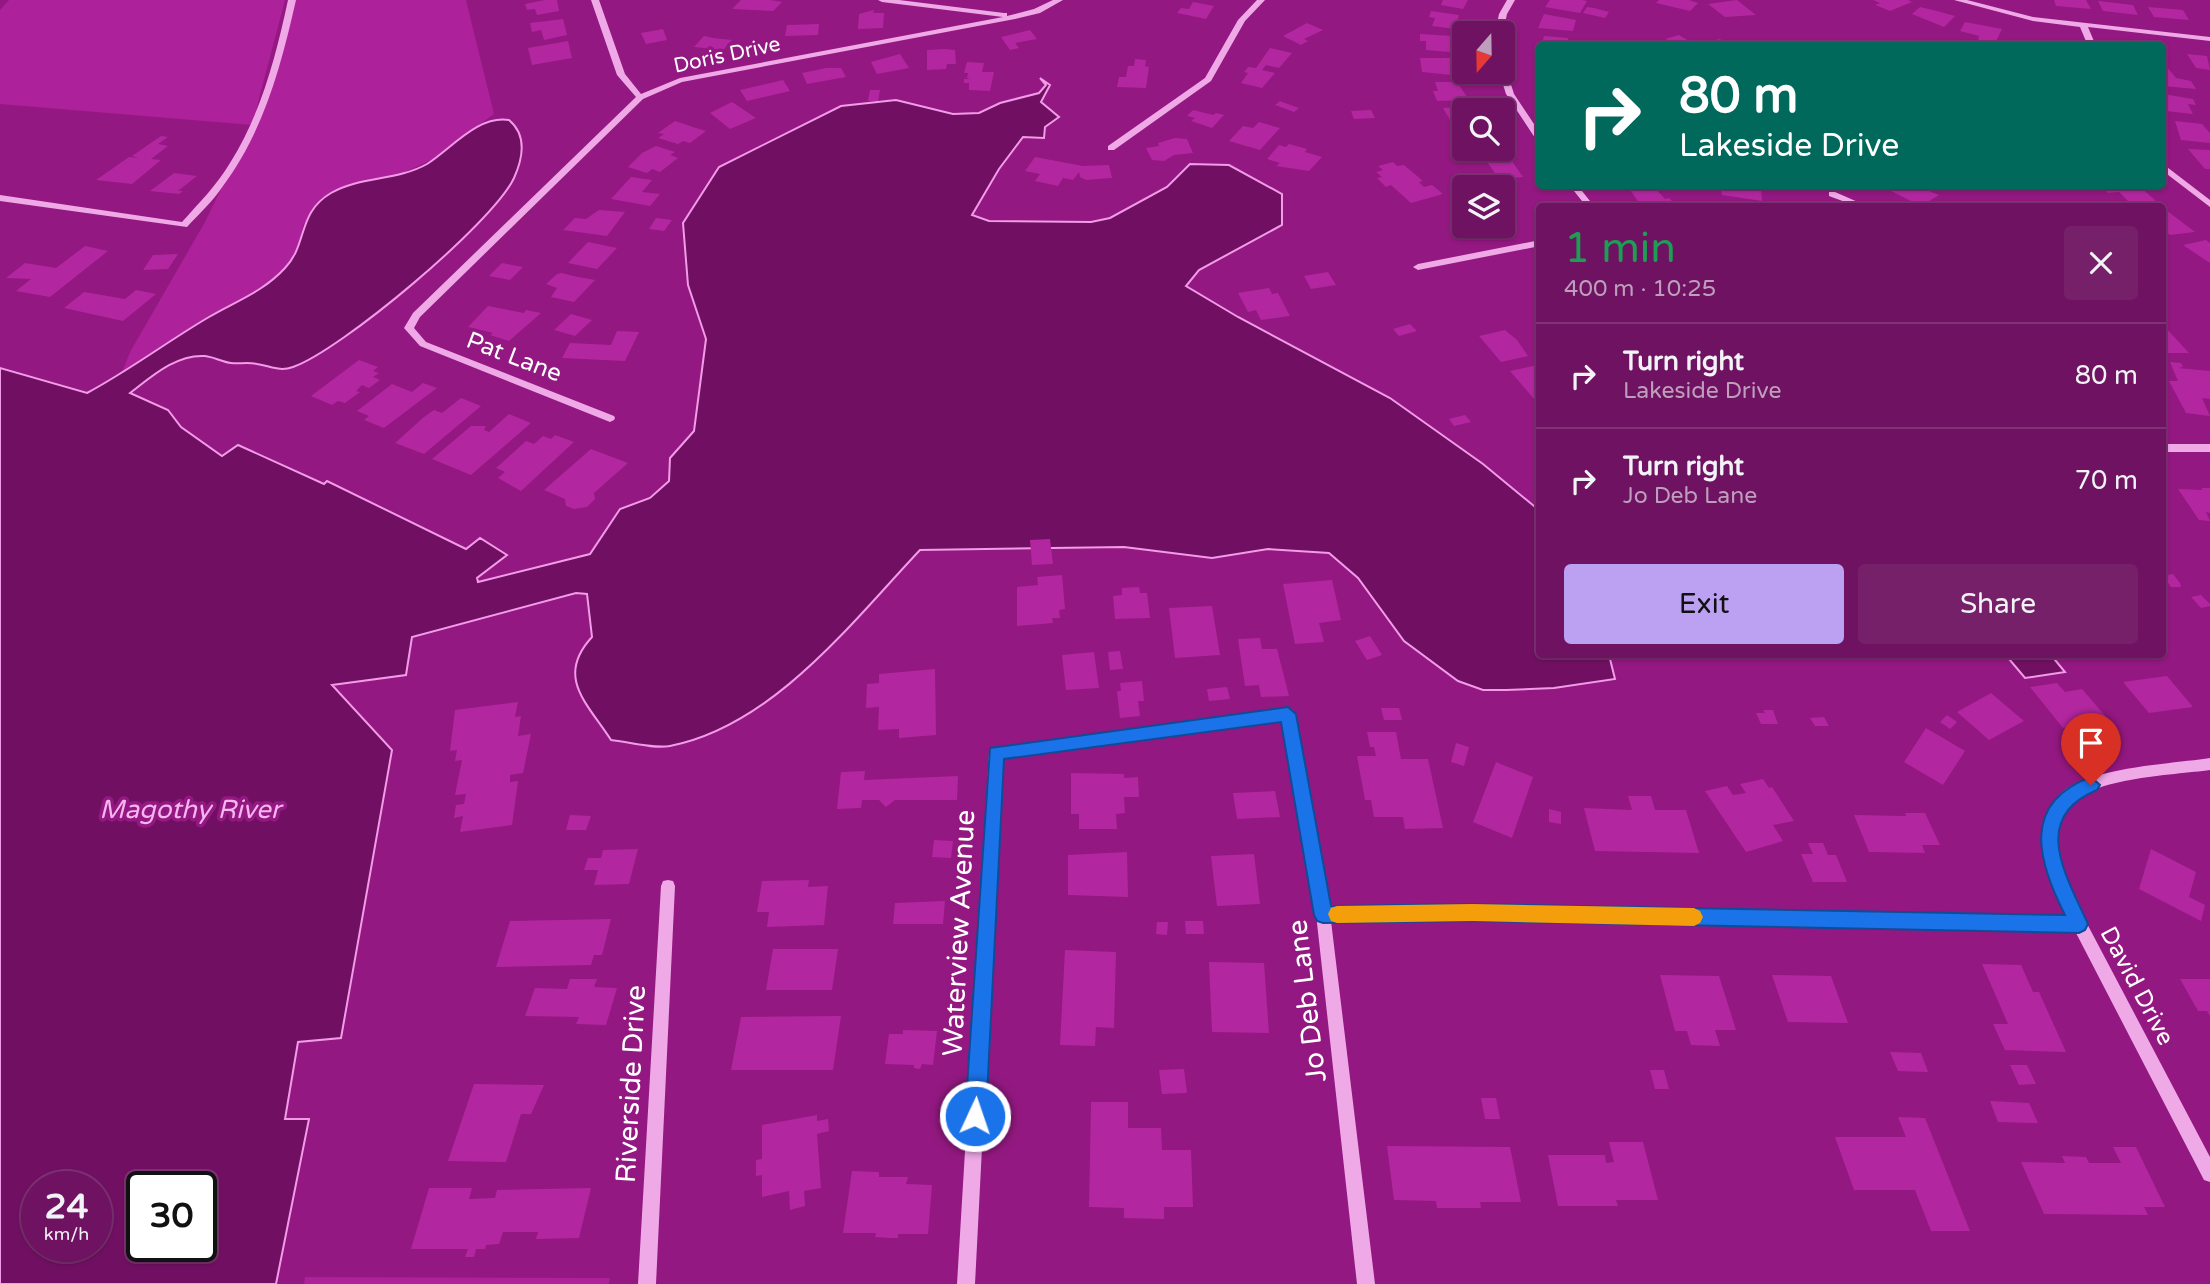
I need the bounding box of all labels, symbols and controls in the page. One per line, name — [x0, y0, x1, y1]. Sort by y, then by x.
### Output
north arrow — [1452, 21, 1516, 84]
map controls — [1452, 21, 1515, 238]
street label: Doris Drive — [671, 31, 783, 79]
text: 80 m — [1679, 67, 1798, 126]
icon: right — [1564, 70, 1655, 161]
button: search — [1452, 98, 1515, 161]
text: Lakeside Drive — [1679, 127, 1899, 165]
button: layers — [1452, 175, 1515, 238]
text: 1 min — [1564, 223, 1676, 274]
button: close — [2064, 226, 2138, 300]
text: 400 m · 10:25 — [1564, 275, 1716, 303]
street label: Pat Lane — [462, 326, 566, 388]
text: Turn right — [1623, 346, 1744, 377]
icon: right — [1564, 357, 1602, 395]
text: 80 m — [2075, 360, 2138, 391]
text: Lakeside Drive — [1623, 377, 1781, 405]
text: Turn right — [1623, 451, 1744, 482]
icon: right — [1564, 462, 1602, 500]
text: 70 m — [2075, 465, 2138, 496]
text: Jo Deb Lane — [1623, 482, 1757, 510]
button: Exit — [1564, 564, 1844, 644]
button: Share — [1858, 564, 2138, 644]
pin — [2061, 713, 2121, 785]
icon: arrive — [2072, 724, 2110, 762]
water label: Magothy River — [99, 794, 284, 825]
street label: Waterview Avenue — [936, 809, 982, 1057]
street label: Jo Deb Lane — [1280, 918, 1334, 1084]
street label: David Drive — [2094, 922, 2180, 1050]
street label: Riverside Drive — [609, 984, 653, 1184]
position arrow — [938, 1079, 1012, 1153]
speed limit sign: 30 — [126, 1171, 217, 1262]
text: 24 — [45, 1186, 88, 1228]
text: km/h — [44, 1223, 89, 1245]

